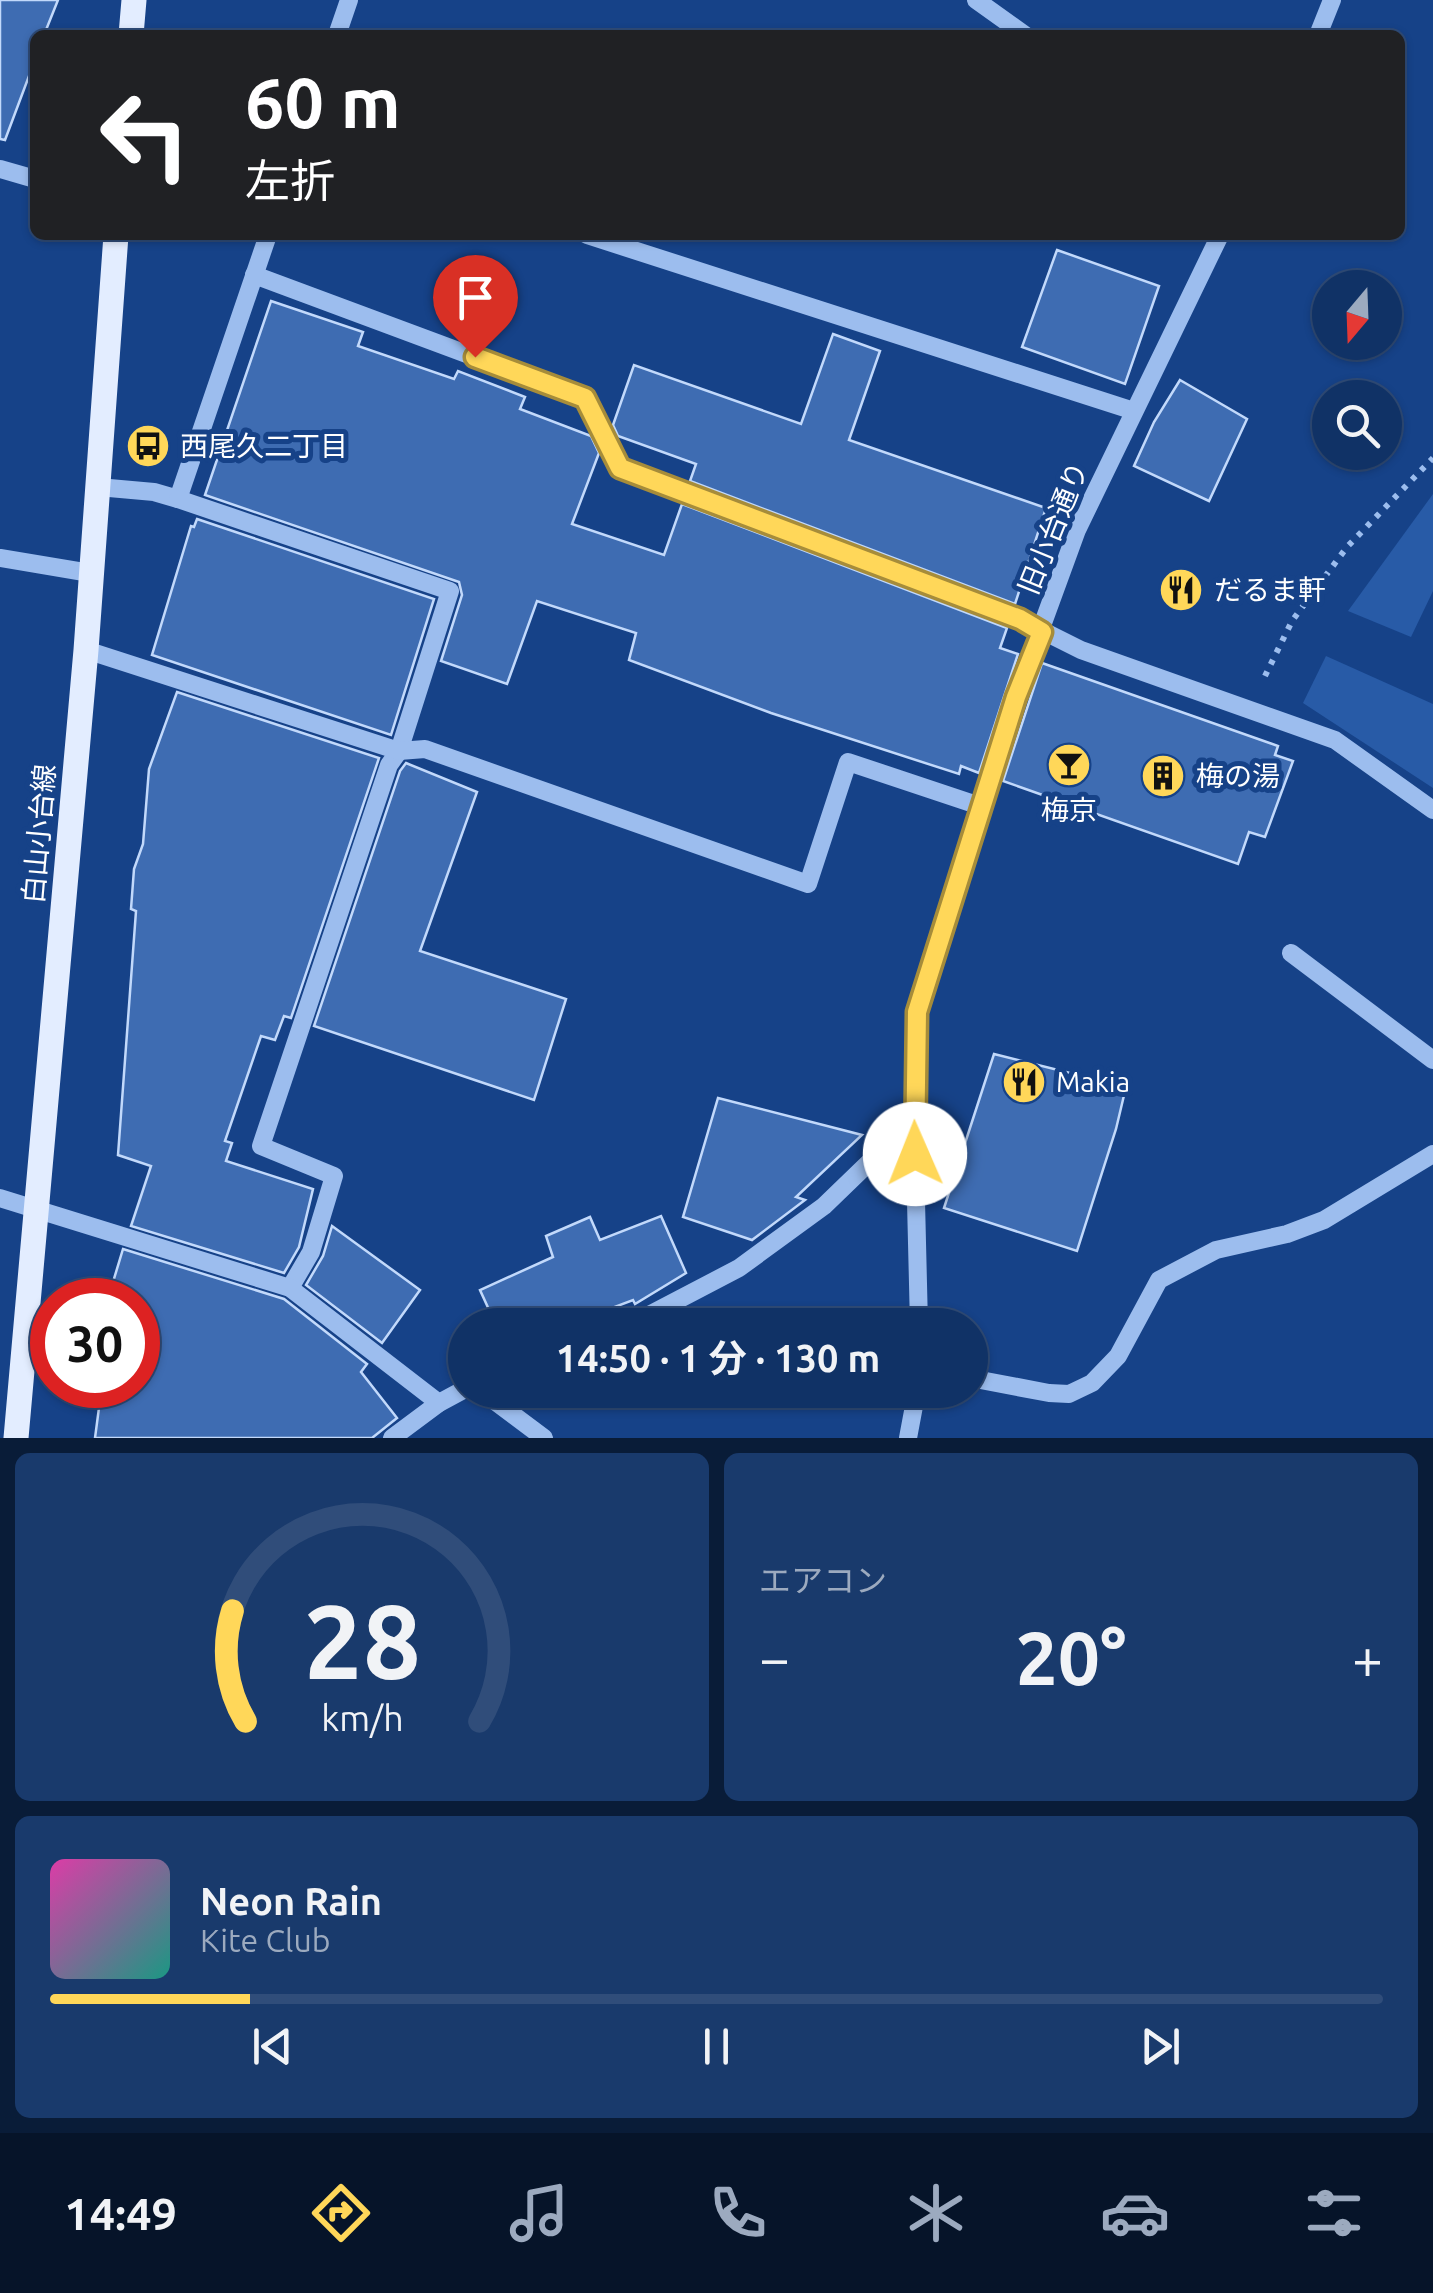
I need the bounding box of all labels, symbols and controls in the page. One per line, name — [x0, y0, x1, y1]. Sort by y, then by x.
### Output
text: 60 m — [245, 63, 401, 141]
icon: left — [80, 70, 210, 200]
text: 左折 — [245, 155, 335, 206]
pin — [433, 255, 518, 358]
icon: arrive — [448, 270, 503, 325]
north arrow — [1312, 270, 1402, 360]
map controls — [1312, 270, 1402, 470]
button: search — [1312, 380, 1402, 470]
bus stop icon: 西尾久二丁目 — [125, 423, 171, 469]
place label: 西尾久二丁目 — [180, 430, 348, 461]
street label: 旧小台通り — [1012, 457, 1093, 599]
restaurant icon: だるま軒 — [1158, 567, 1204, 613]
place label: だるま軒 — [1214, 574, 1326, 605]
bar icon: 梅京 — [1046, 742, 1092, 788]
building icon: 梅の湯 — [1140, 753, 1186, 799]
place label: 梅の湯 — [1196, 760, 1280, 791]
street label: 白山小台線 — [17, 763, 60, 905]
place label: 梅京 — [1041, 794, 1097, 825]
restaurant icon: Makia — [1001, 1059, 1047, 1105]
place label: Makia — [1056, 1066, 1130, 1097]
position arrow — [863, 1102, 967, 1206]
speed limit sign: 30 — [30, 1278, 160, 1408]
text: 14:50 · 1 分 · 130 m — [556, 1337, 880, 1379]
text: エアコン — [759, 1562, 887, 1598]
text: 28 — [303, 1582, 421, 1699]
text: 20° — [1015, 1615, 1127, 1699]
text: − — [759, 1627, 790, 1688]
text: + — [1352, 1627, 1383, 1688]
text: km/h — [321, 1698, 403, 1738]
text: Neon Rain — [200, 1880, 382, 1922]
text: Kite Club — [200, 1922, 330, 1958]
icon: previous — [245, 2019, 300, 2074]
icon: pause — [689, 2019, 744, 2074]
icon: next — [1133, 2019, 1188, 2074]
icon: directions — [306, 2178, 376, 2248]
icon: music — [504, 2178, 574, 2248]
icon: phone — [703, 2178, 773, 2248]
icon: climate — [901, 2178, 971, 2248]
icon: car — [1100, 2178, 1170, 2248]
icon: filters — [1299, 2178, 1369, 2248]
text: 14:49 — [64, 2188, 177, 2239]

